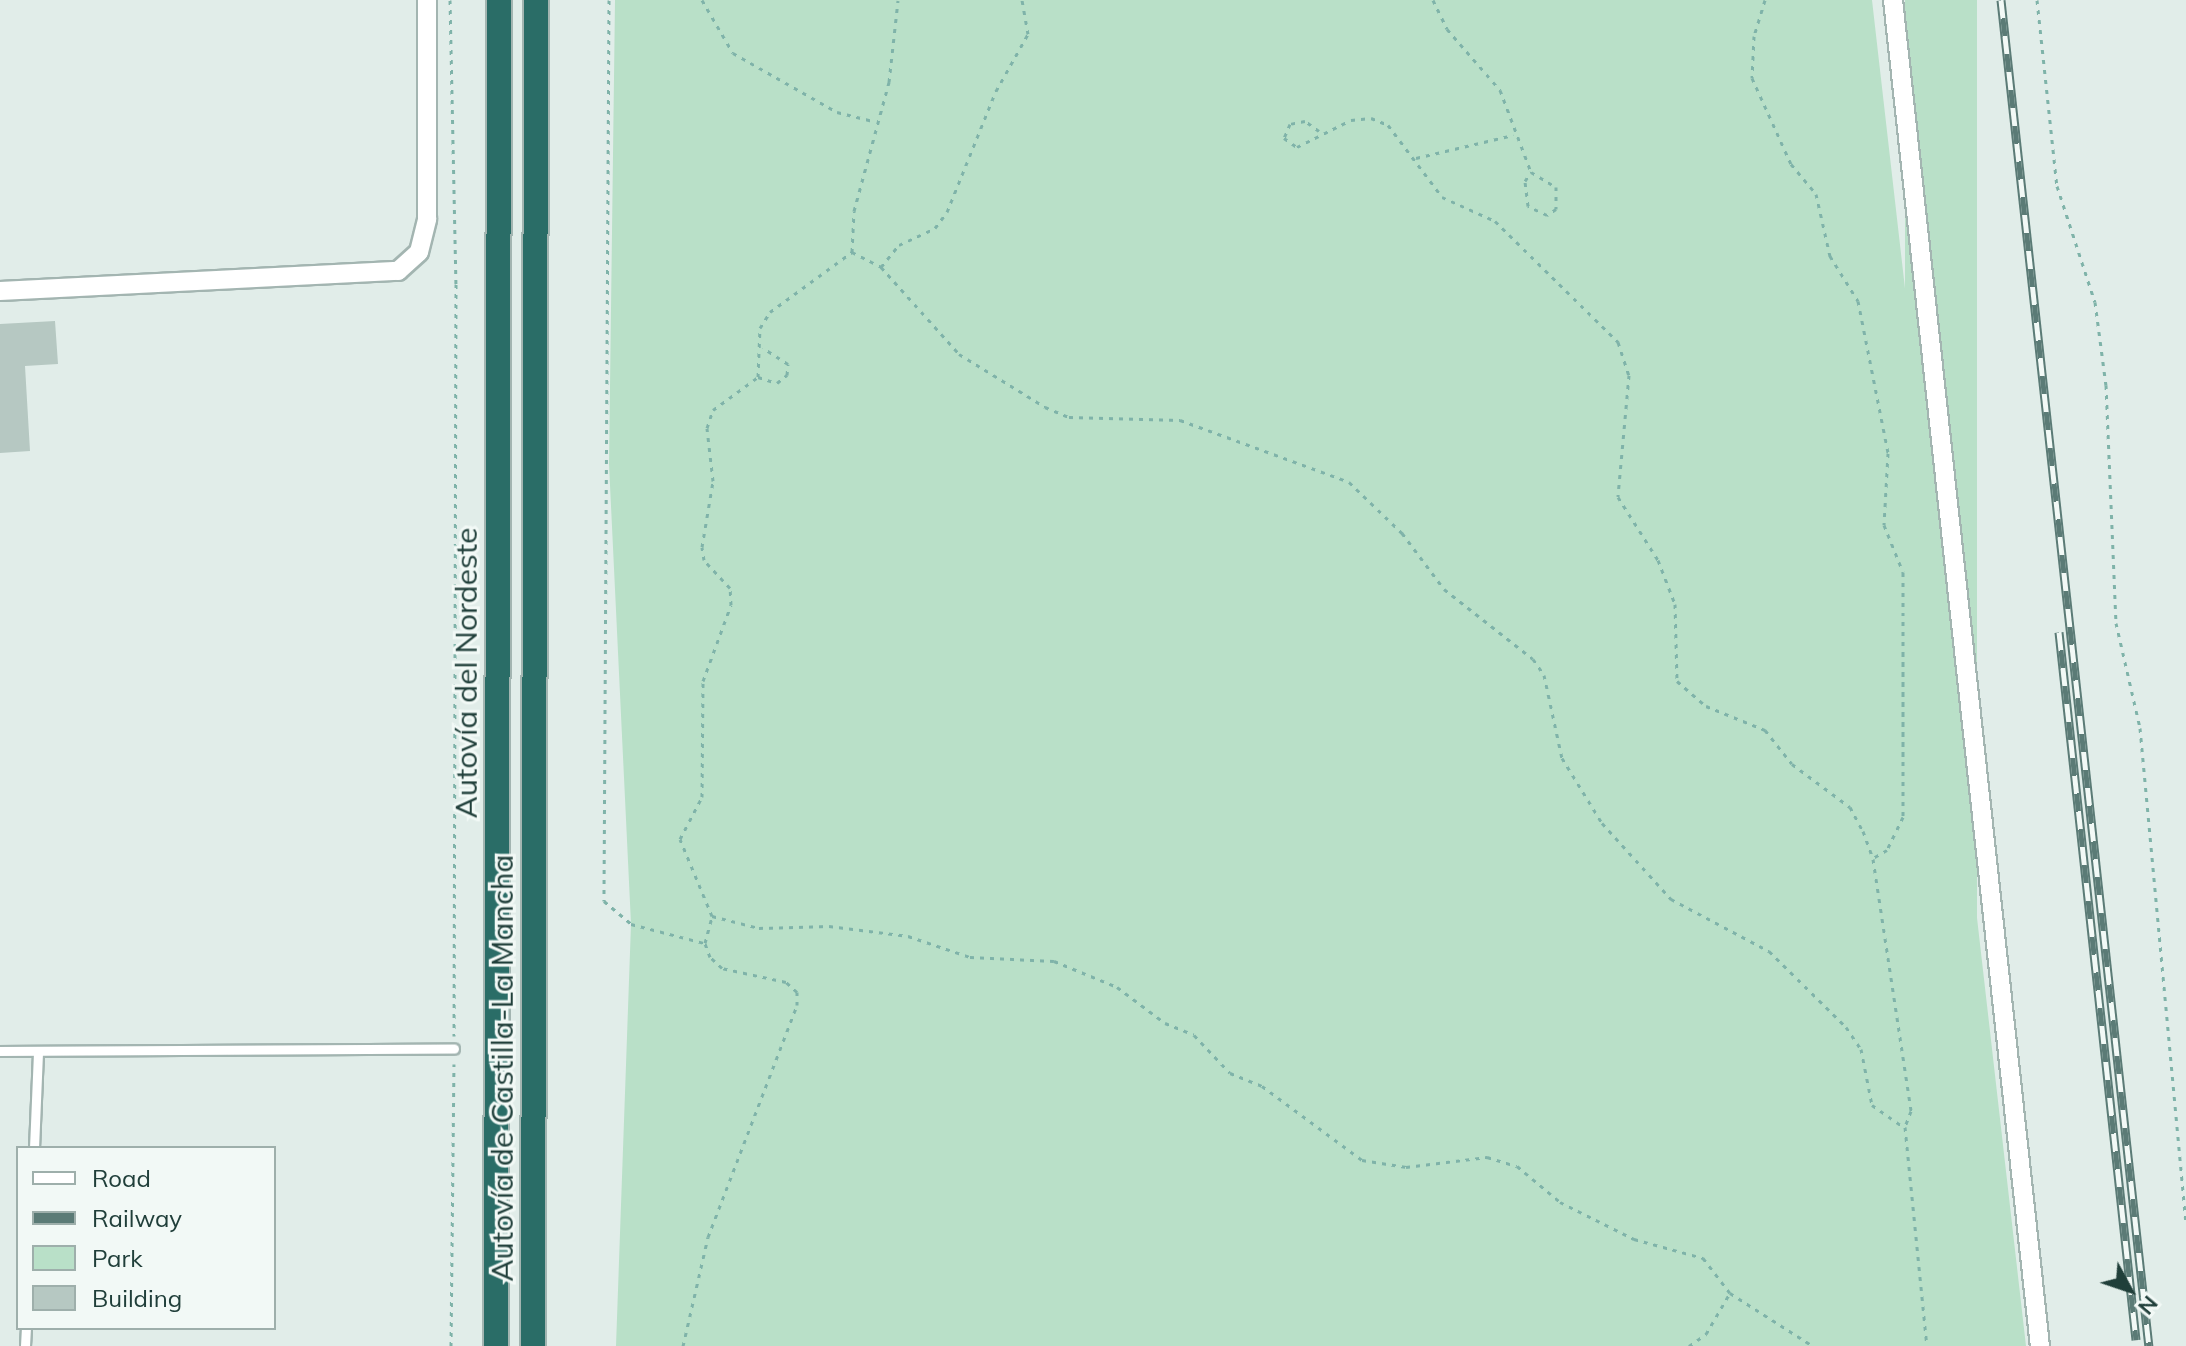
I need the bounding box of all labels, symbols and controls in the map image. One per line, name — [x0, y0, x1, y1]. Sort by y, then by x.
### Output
street label: Autovía del Nordeste — [448, 528, 484, 818]
street label: Autovía de Castilla-La Mancha — [484, 854, 520, 1282]
legend — [16, 1146, 276, 1330]
text: Road — [92, 1163, 151, 1193]
text: Railway — [92, 1203, 182, 1233]
text: Park — [92, 1243, 143, 1273]
north arrow — [2090, 1250, 2170, 1330]
text: Building — [92, 1283, 182, 1313]
text: N — [2132, 1290, 2164, 1321]

